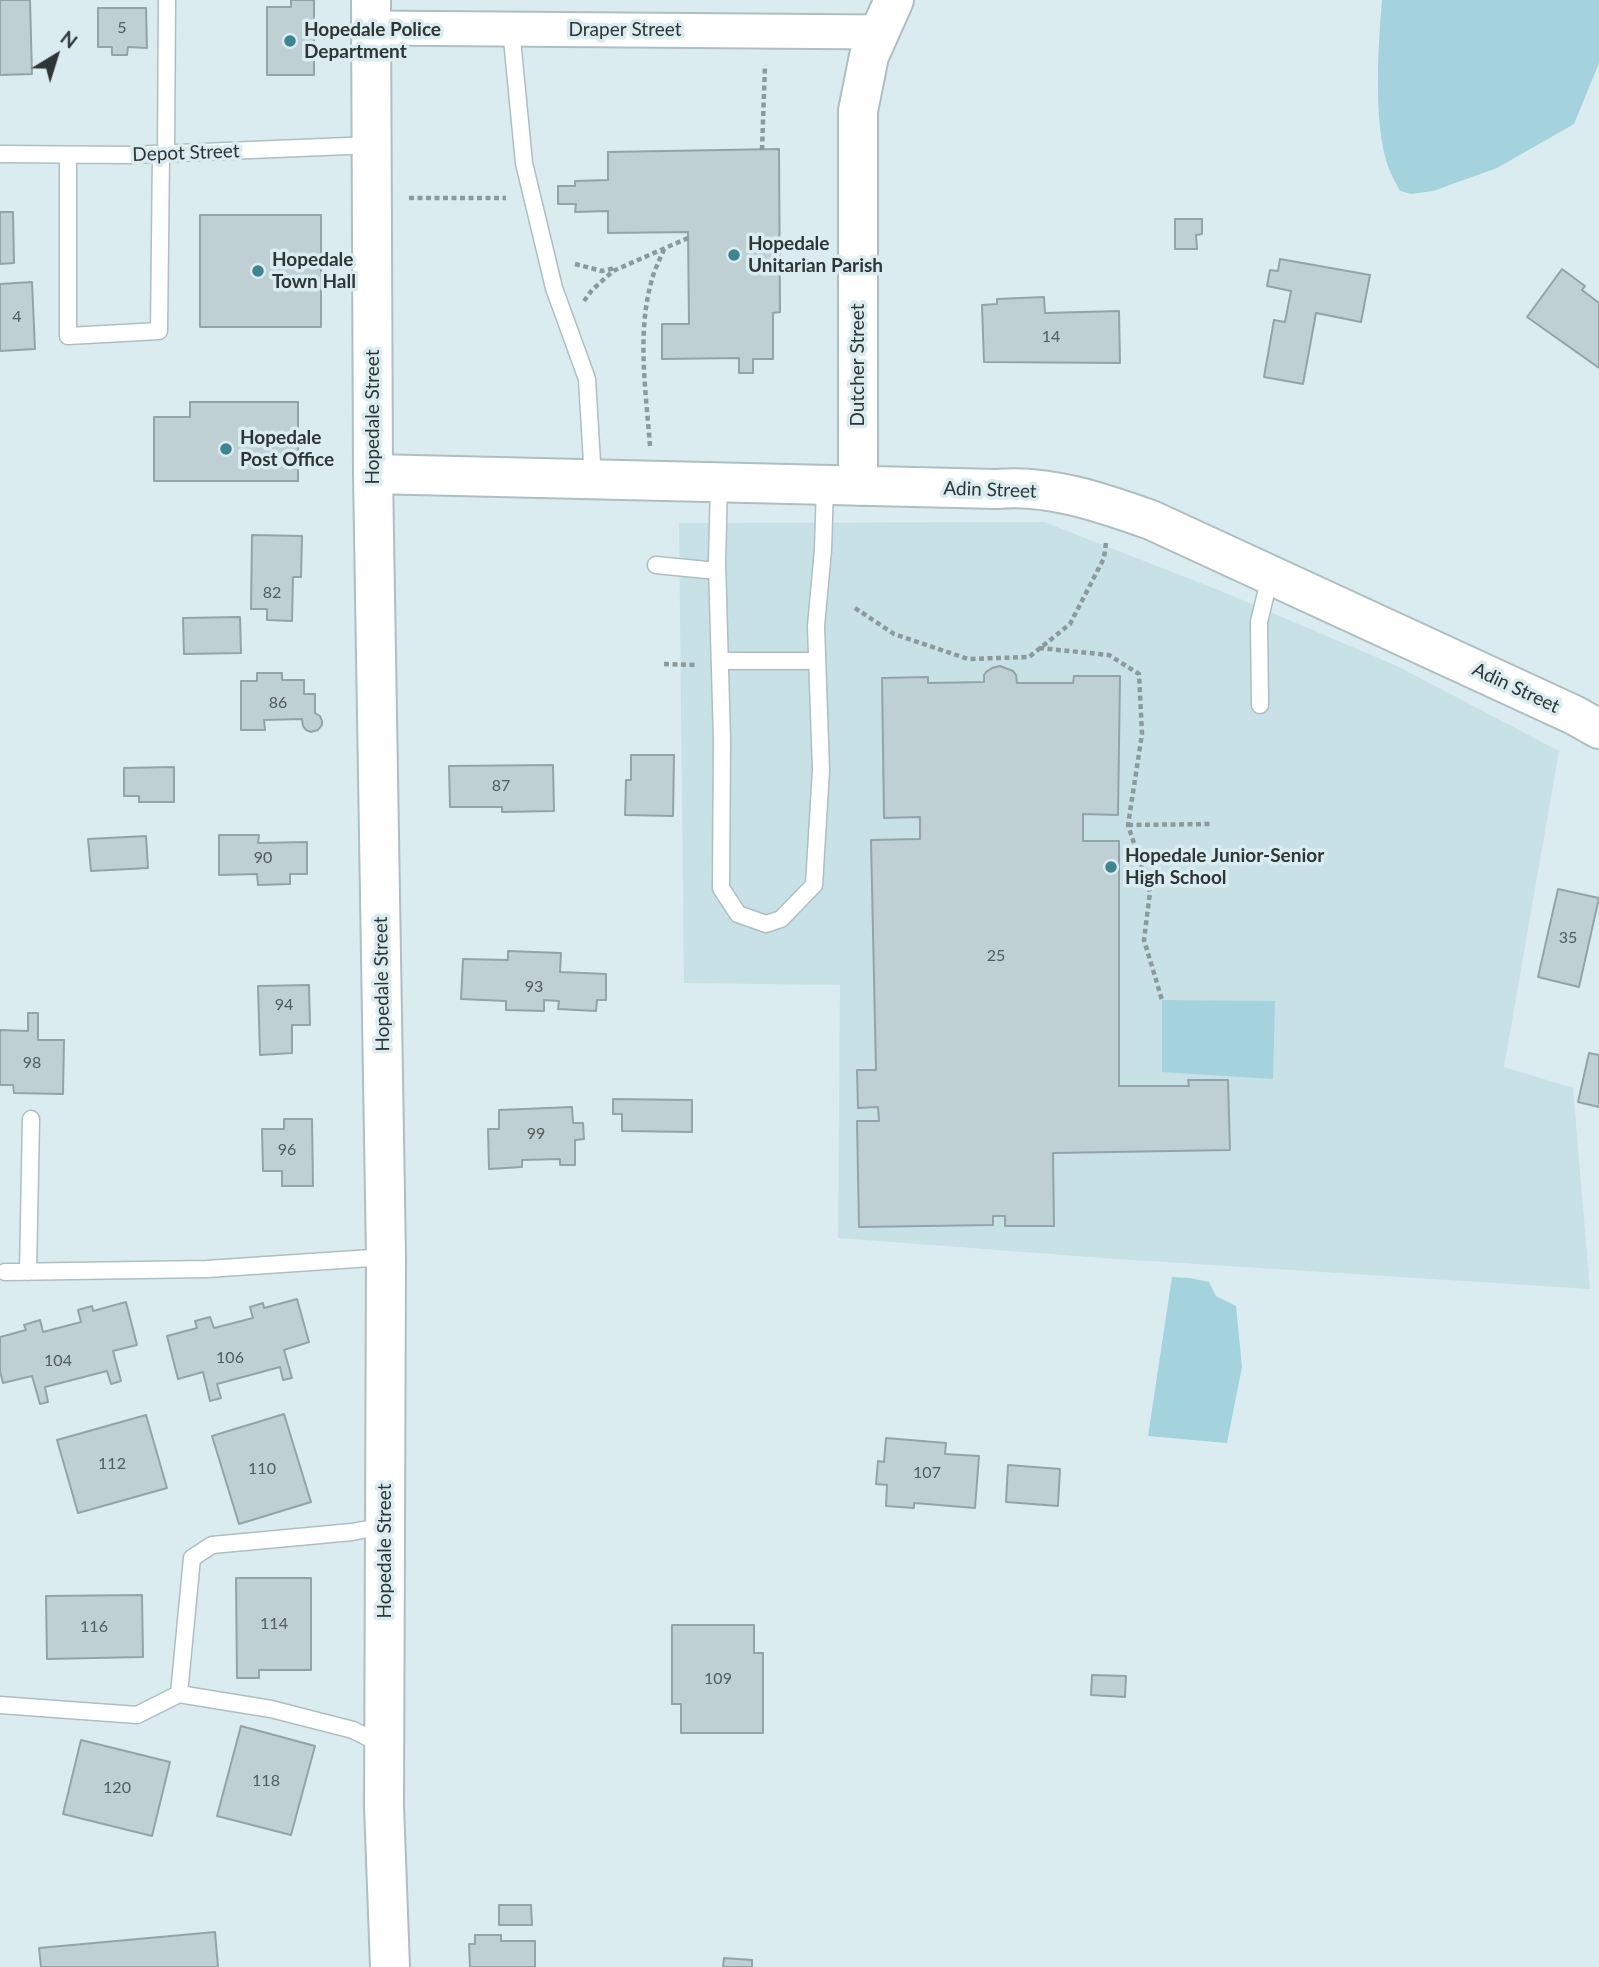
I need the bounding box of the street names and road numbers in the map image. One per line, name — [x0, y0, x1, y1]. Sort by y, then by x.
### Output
street label: Draper Street — [569, 19, 681, 41]
street label: Depot Street — [132, 140, 240, 166]
street label: Dutcher Street — [847, 303, 869, 427]
street label: Hopedale Street — [362, 349, 384, 485]
street label: Adin Street — [943, 477, 1037, 503]
street label: Adin Street — [1469, 658, 1563, 718]
street label: Hopedale Street — [369, 916, 395, 1052]
street label: Hopedale Street — [374, 1483, 396, 1619]

